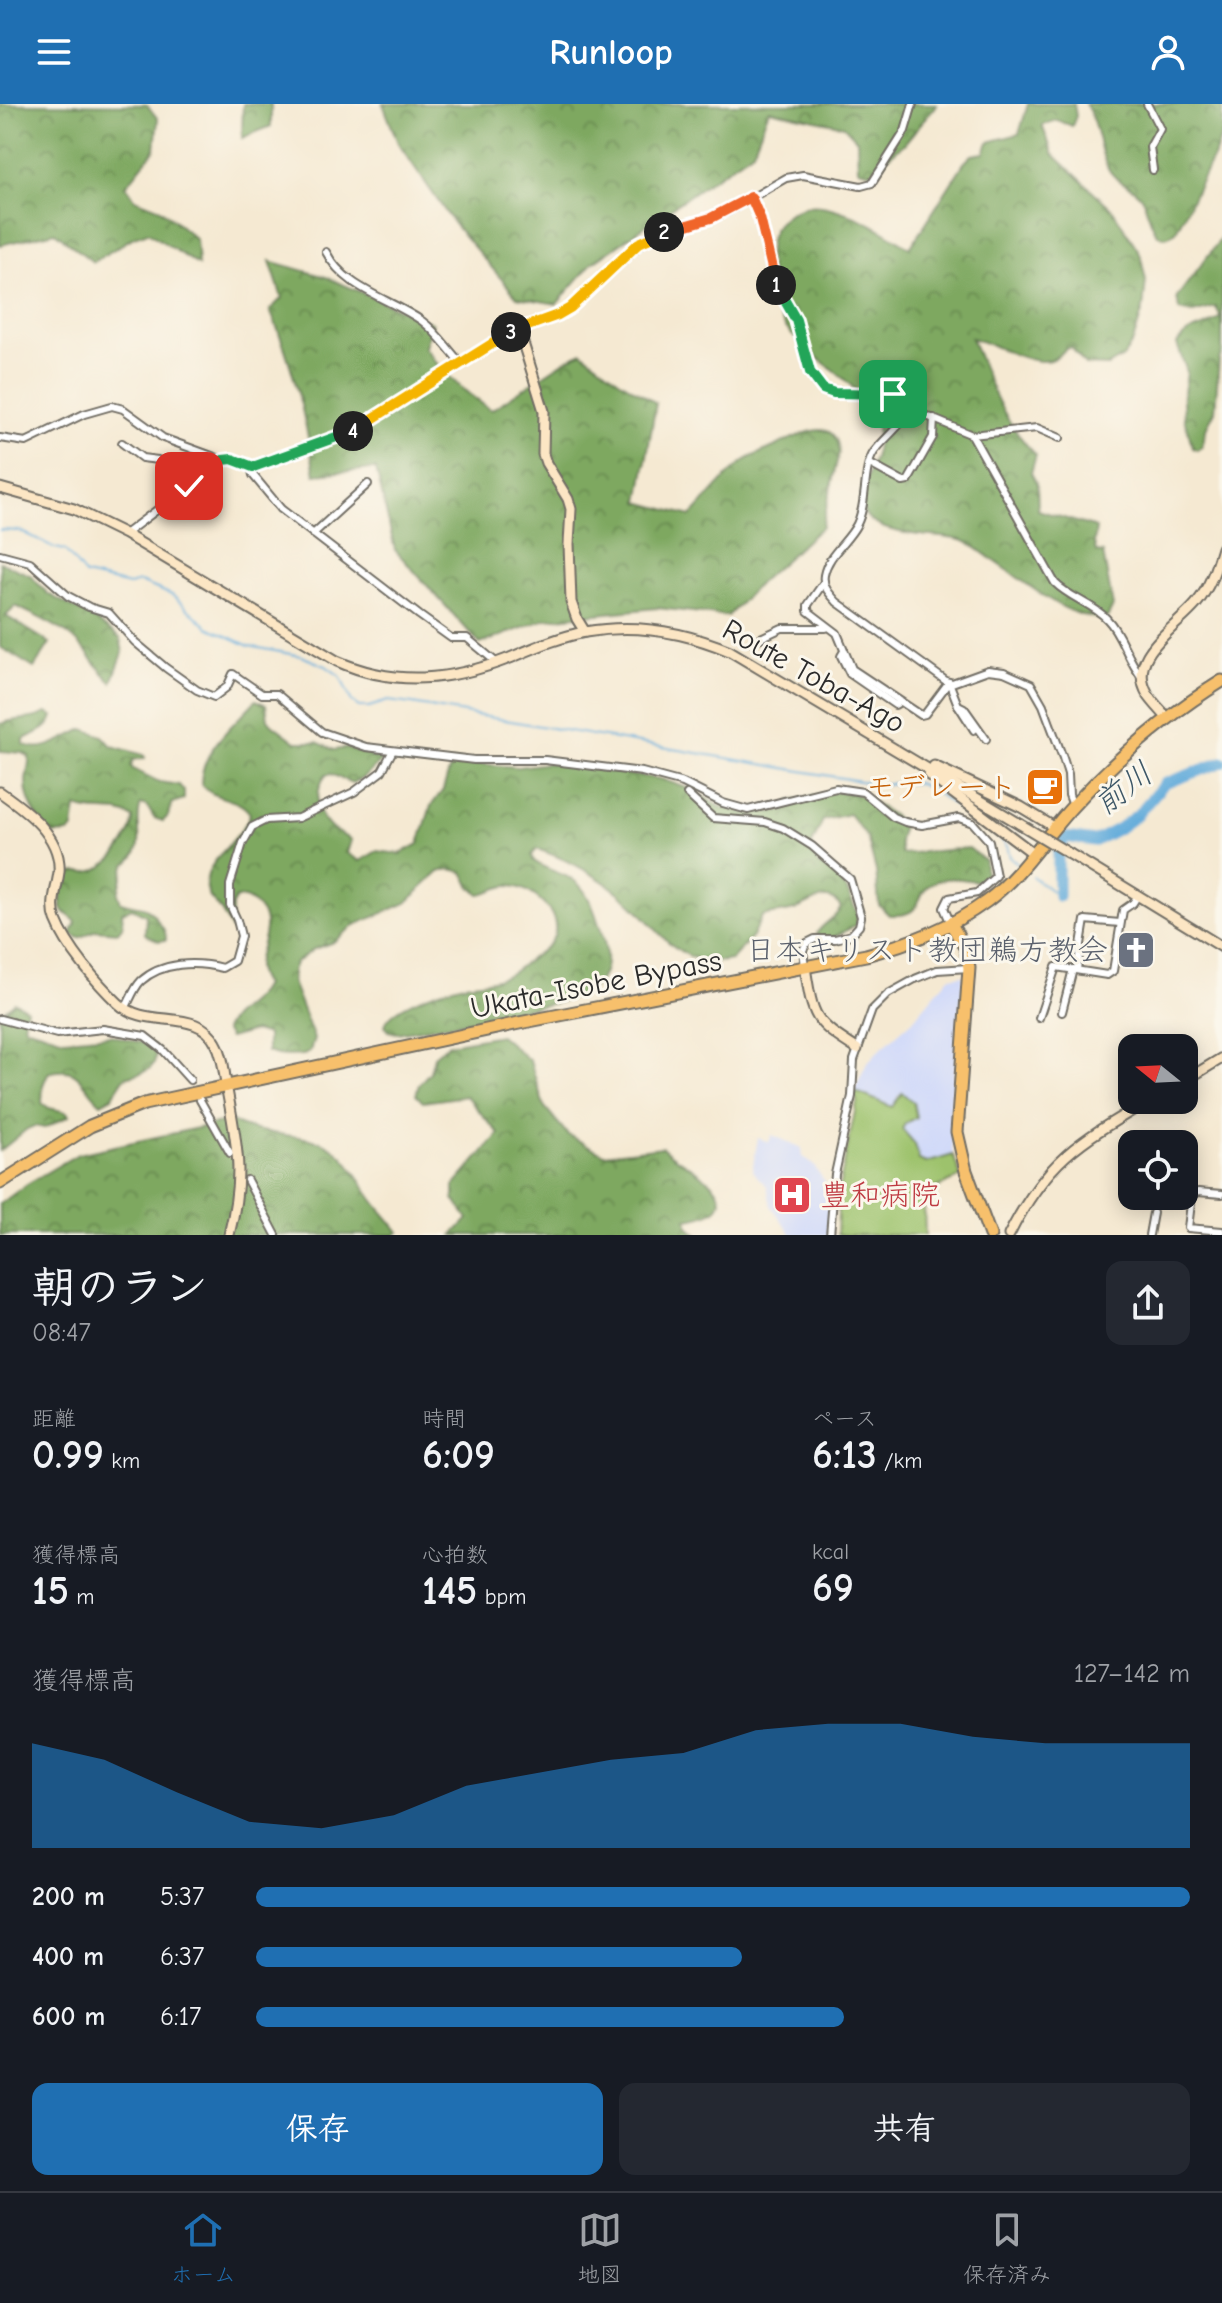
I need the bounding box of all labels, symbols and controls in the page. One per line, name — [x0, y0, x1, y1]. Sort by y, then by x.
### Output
icon: menu — [32, 30, 76, 74]
icon: person — [1146, 30, 1190, 74]
text: Runloop — [549, 32, 673, 73]
pin: 2 — [644, 212, 684, 252]
text: 2 — [659, 219, 669, 245]
pin: 1 — [756, 265, 796, 305]
text: 1 — [772, 272, 780, 298]
pin: 3 — [491, 312, 531, 352]
text: 3 — [506, 319, 516, 345]
pin — [859, 360, 927, 428]
icon: arrive — [871, 372, 915, 416]
pin: 4 — [333, 411, 373, 451]
text: 4 — [348, 418, 358, 444]
pin — [155, 452, 223, 520]
icon: check — [167, 464, 211, 508]
street label: Route Toba-Ago — [716, 612, 911, 741]
water label: 前川 — [1087, 754, 1160, 822]
cafe icon: モデレート — [1024, 766, 1066, 808]
place label: モデレート — [866, 770, 1017, 805]
church icon: 日本キリスト教団鵜方教会 — [1115, 929, 1157, 971]
place label: 日本キリスト教団鵜方教会 — [746, 933, 1108, 968]
street label: Ukata-Isobe Bypass — [468, 943, 725, 1026]
north arrow — [1118, 1034, 1198, 1114]
map controls — [1118, 1034, 1198, 1210]
button: locate — [1118, 1130, 1198, 1210]
hospital icon: 豊和病院 — [771, 1174, 813, 1216]
place label: 豊和病院 — [820, 1178, 940, 1213]
button: share — [1106, 1261, 1190, 1345]
text: 朝のラン — [32, 1262, 208, 1313]
text: 08:47 — [32, 1318, 91, 1348]
text: 距離 — [32, 1406, 76, 1432]
text: 時間 — [422, 1406, 466, 1432]
text: ペース — [812, 1406, 877, 1432]
text: 0.99 — [32, 1432, 104, 1478]
text: 6:09 — [422, 1432, 495, 1478]
text: 6:13 — [812, 1432, 877, 1478]
text: km — [104, 1448, 140, 1474]
text: /km — [877, 1448, 922, 1474]
text: kcal — [812, 1539, 849, 1565]
text: 獲得標高 — [32, 1542, 120, 1568]
text: 心拍数 — [422, 1542, 488, 1568]
text: 69 — [812, 1565, 854, 1611]
text: 15 — [32, 1568, 69, 1614]
text: 145 — [422, 1568, 477, 1614]
text: m — [69, 1584, 95, 1610]
text: bpm — [477, 1584, 526, 1610]
text: 127–142 m — [1074, 1659, 1190, 1689]
text: 獲得標高 — [32, 1666, 136, 1696]
text: 200 m — [32, 1882, 105, 1912]
text: 5:37 — [160, 1882, 204, 1912]
text: 400 m — [32, 1942, 104, 1972]
text: 6:37 — [160, 1942, 204, 1972]
text: 600 m — [32, 2002, 105, 2032]
text: 6:17 — [160, 2002, 201, 2032]
button: 保存 — [32, 2083, 603, 2175]
button: 共有 — [619, 2083, 1190, 2175]
tab: ホーム — [171, 2208, 236, 2288]
tab: 地図 — [578, 2208, 622, 2288]
tab: 保存済み — [963, 2208, 1051, 2288]

